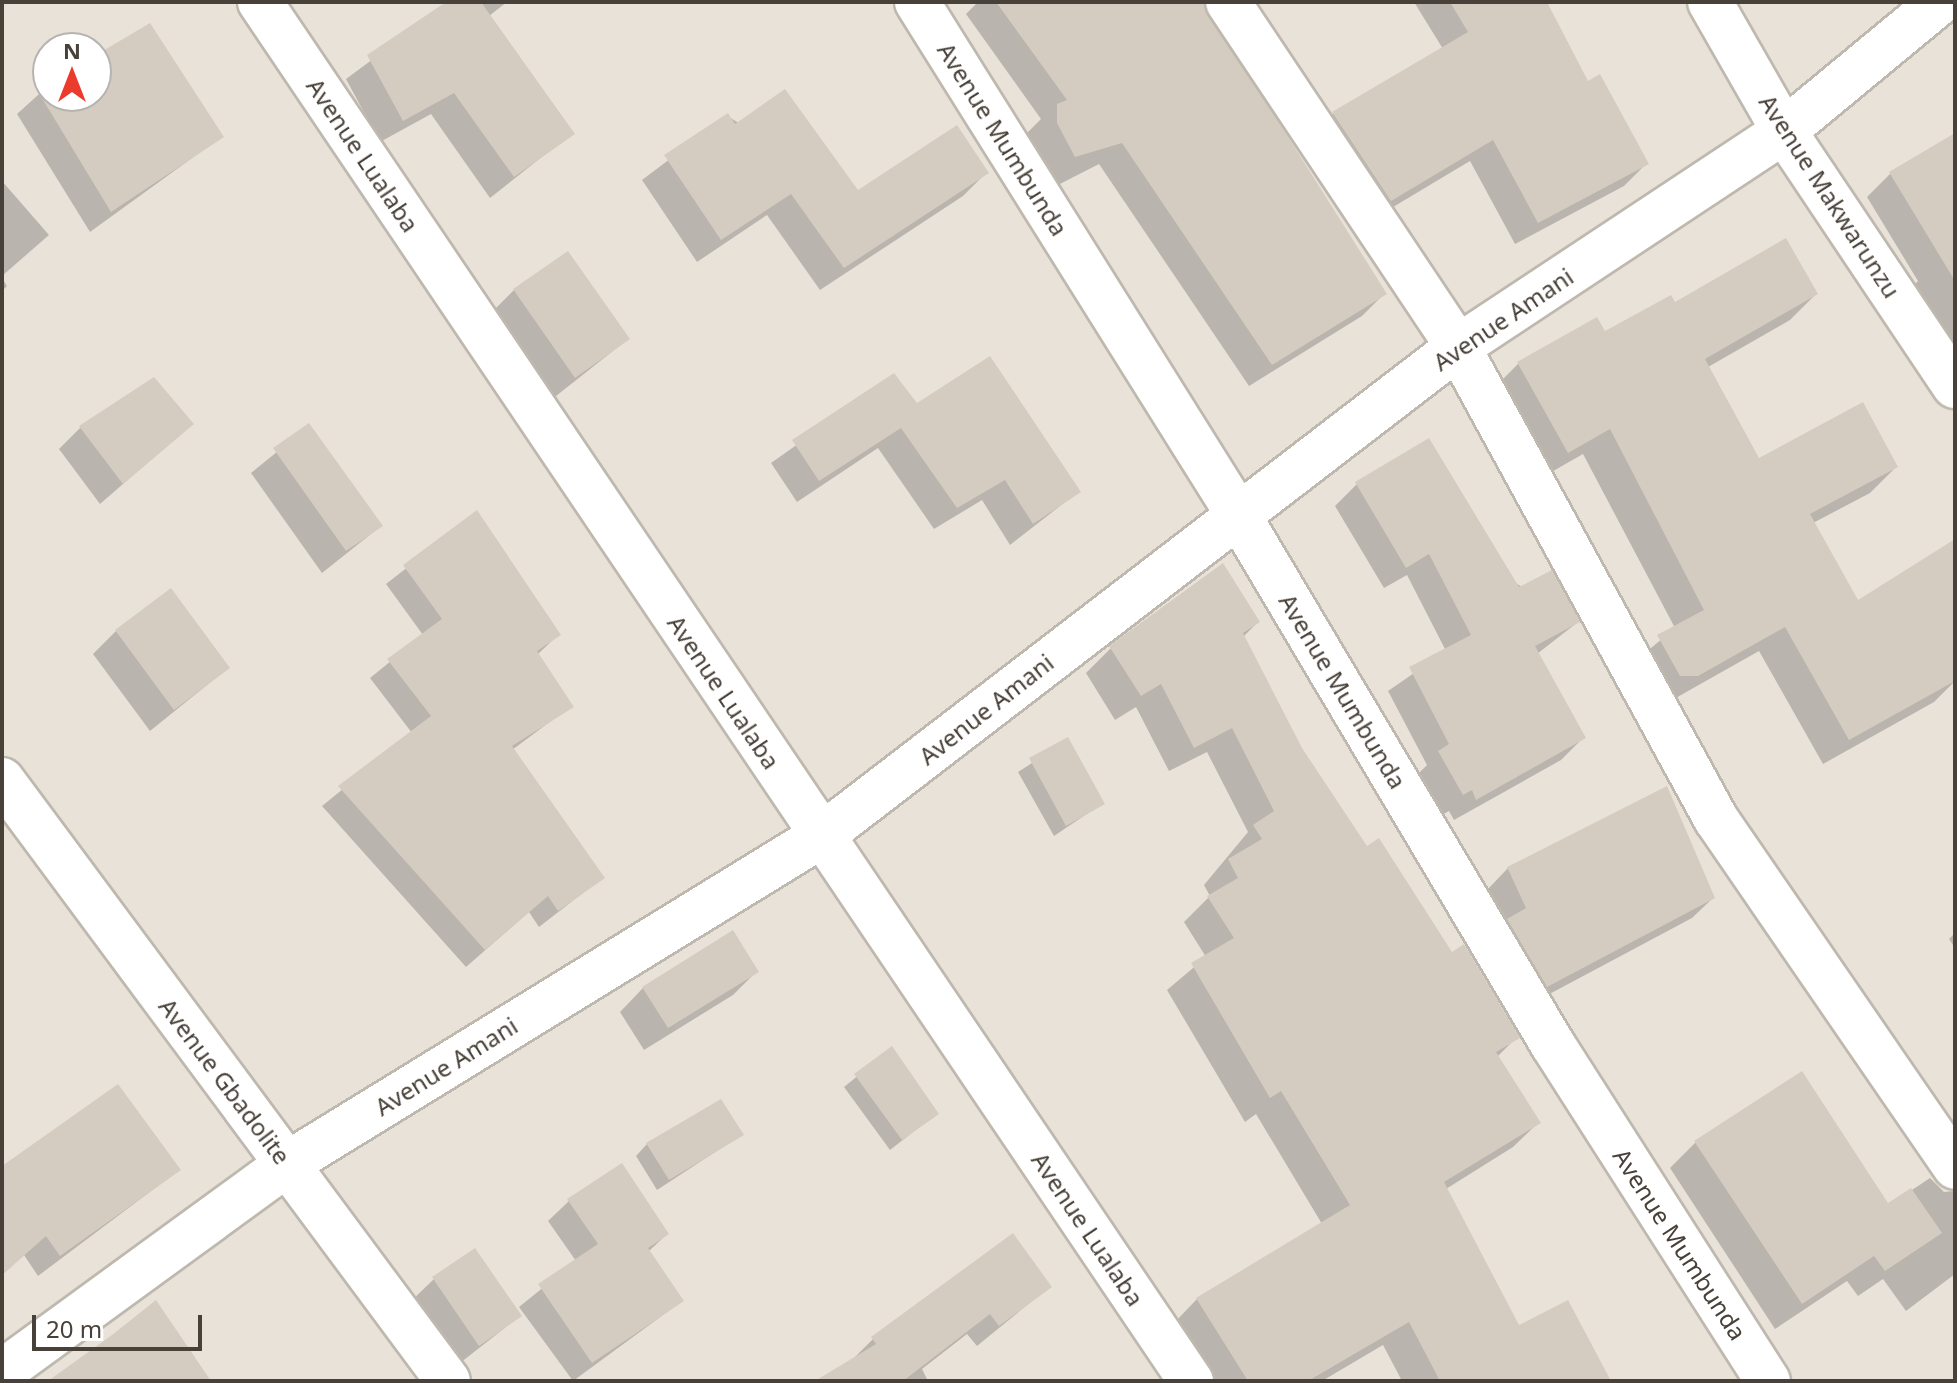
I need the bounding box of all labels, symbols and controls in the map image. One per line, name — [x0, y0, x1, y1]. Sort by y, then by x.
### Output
north arrow — [32, 32, 112, 112]
text: N — [63, 35, 81, 65]
street label: Avenue Mumbunda — [932, 37, 1074, 241]
street label: Avenue Lualaba — [301, 73, 425, 237]
street label: Avenue Makwarunzu — [1754, 89, 1906, 303]
street label: Avenue Amani — [1427, 262, 1579, 376]
street label: Avenue Mumbunda — [1273, 588, 1413, 794]
street label: Avenue Lualaba — [662, 610, 786, 774]
street label: Avenue Amani — [913, 648, 1059, 770]
street label: Avenue Gbadolite — [153, 992, 297, 1170]
street label: Avenue Amani — [369, 1011, 523, 1121]
street label: Avenue Mumbunda — [1607, 1143, 1753, 1345]
street label: Avenue Lualaba — [1026, 1147, 1150, 1311]
scale bar — [36, 1299, 206, 1349]
text: 20 m — [46, 1312, 102, 1345]

